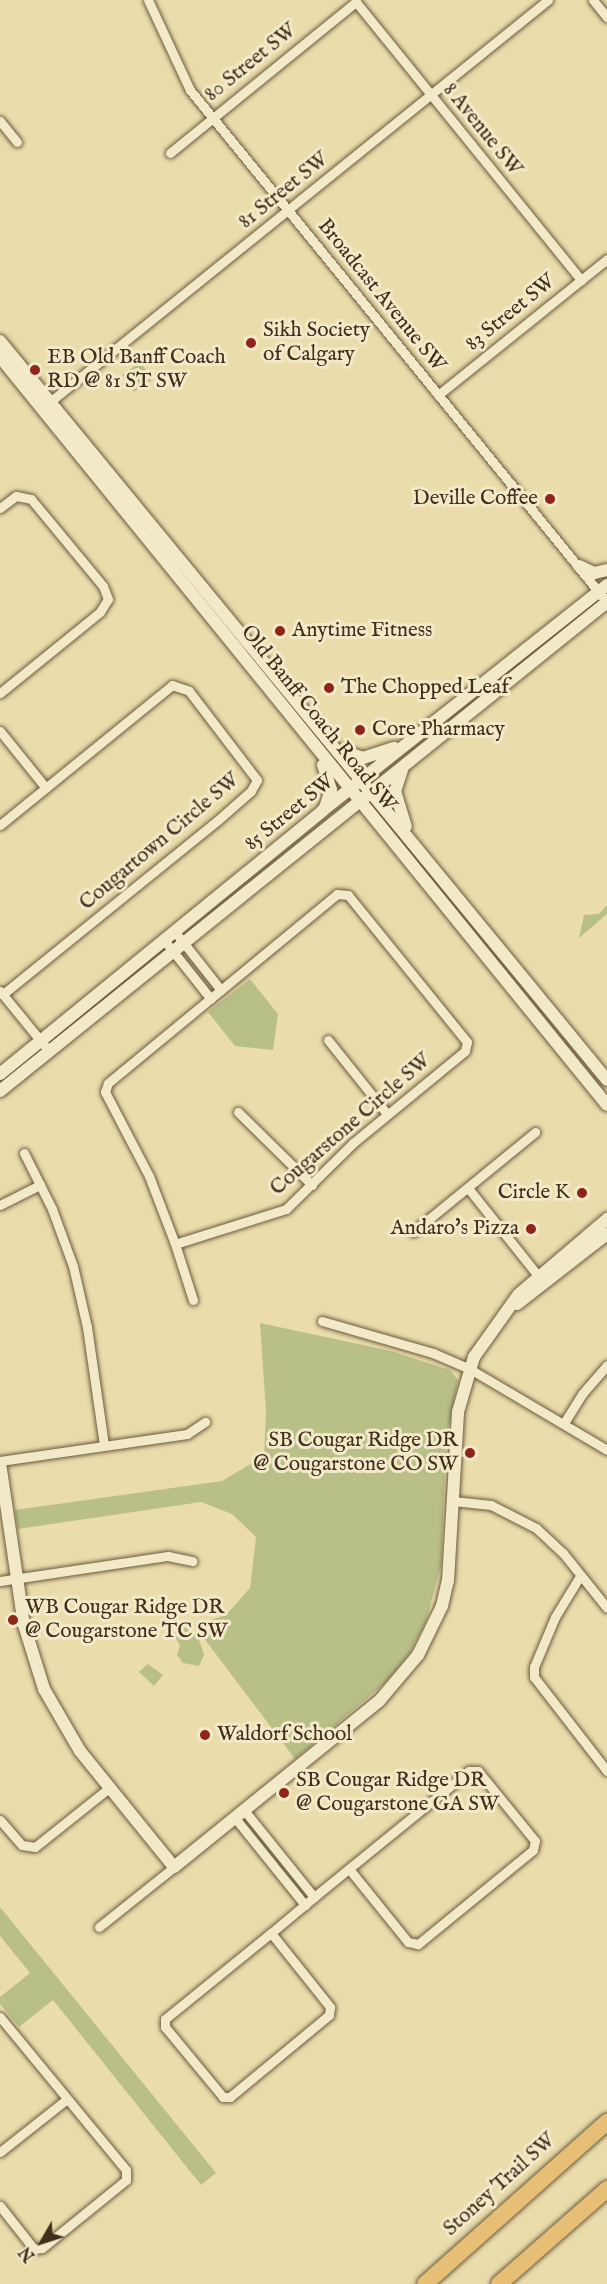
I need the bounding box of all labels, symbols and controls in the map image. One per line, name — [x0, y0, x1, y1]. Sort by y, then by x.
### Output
street label: 80 Street SW — [200, 18, 302, 108]
street label: 8 Avenue SW — [437, 78, 527, 182]
street label: 81 Street SW — [234, 147, 334, 235]
street label: Broadcast Avenue SW — [311, 214, 451, 378]
street label: 83 Street SW — [461, 269, 561, 357]
place label: Sikh Society of Calgary — [263, 318, 370, 368]
marker: Sikh Society of Calgary — [244, 336, 258, 350]
place label: EB Old Banff Coach RD @ 81 ST SW — [47, 345, 226, 395]
marker: EB Old Banff Coach RD @ 81 ST SW — [28, 363, 42, 377]
place label: Deville Coffee — [413, 486, 538, 512]
marker: Deville Coffee — [543, 492, 557, 506]
place label: Anytime Fitness — [292, 618, 432, 644]
street label: Old Banff Coach Road SW — [235, 620, 401, 818]
marker: Anytime Fitness — [273, 624, 287, 638]
place label: The Chopped Leaf — [341, 675, 509, 701]
marker: The Chopped Leaf — [322, 681, 336, 695]
place label: Core Pharmacy — [372, 717, 505, 743]
marker: Core Pharmacy — [353, 723, 367, 737]
street label: Cougartown Circle SW — [75, 768, 245, 916]
street label: 85 Street SW — [240, 769, 340, 857]
street label: Cougarstone Circle SW — [266, 1048, 436, 1202]
place label: Circle K — [498, 1180, 570, 1206]
marker: Circle K — [575, 1186, 589, 1200]
place label: Andaro's Pizza — [390, 1216, 519, 1242]
marker: Andaro's Pizza — [524, 1222, 538, 1236]
place label: SB Cougar Ridge DR @ Cougarstone CO SW — [253, 1428, 458, 1478]
marker: SB Cougar Ridge DR @ Cougarstone CO SW — [463, 1446, 477, 1460]
place label: WB Cougar Ridge DR @ Cougarstone TC SW — [25, 1595, 228, 1645]
marker: WB Cougar Ridge DR @ Cougarstone TC SW — [6, 1613, 20, 1627]
place label: Waldorf School — [217, 1722, 352, 1748]
marker: Waldorf School — [198, 1728, 212, 1742]
place label: SB Cougar Ridge DR @ Cougarstone GA SW — [296, 1768, 499, 1818]
marker: SB Cougar Ridge DR @ Cougarstone GA SW — [277, 1786, 291, 1800]
street label: Stoney Trail SW — [439, 2128, 561, 2242]
north arrow — [12, 2212, 72, 2272]
text: N — [16, 2242, 40, 2265]

